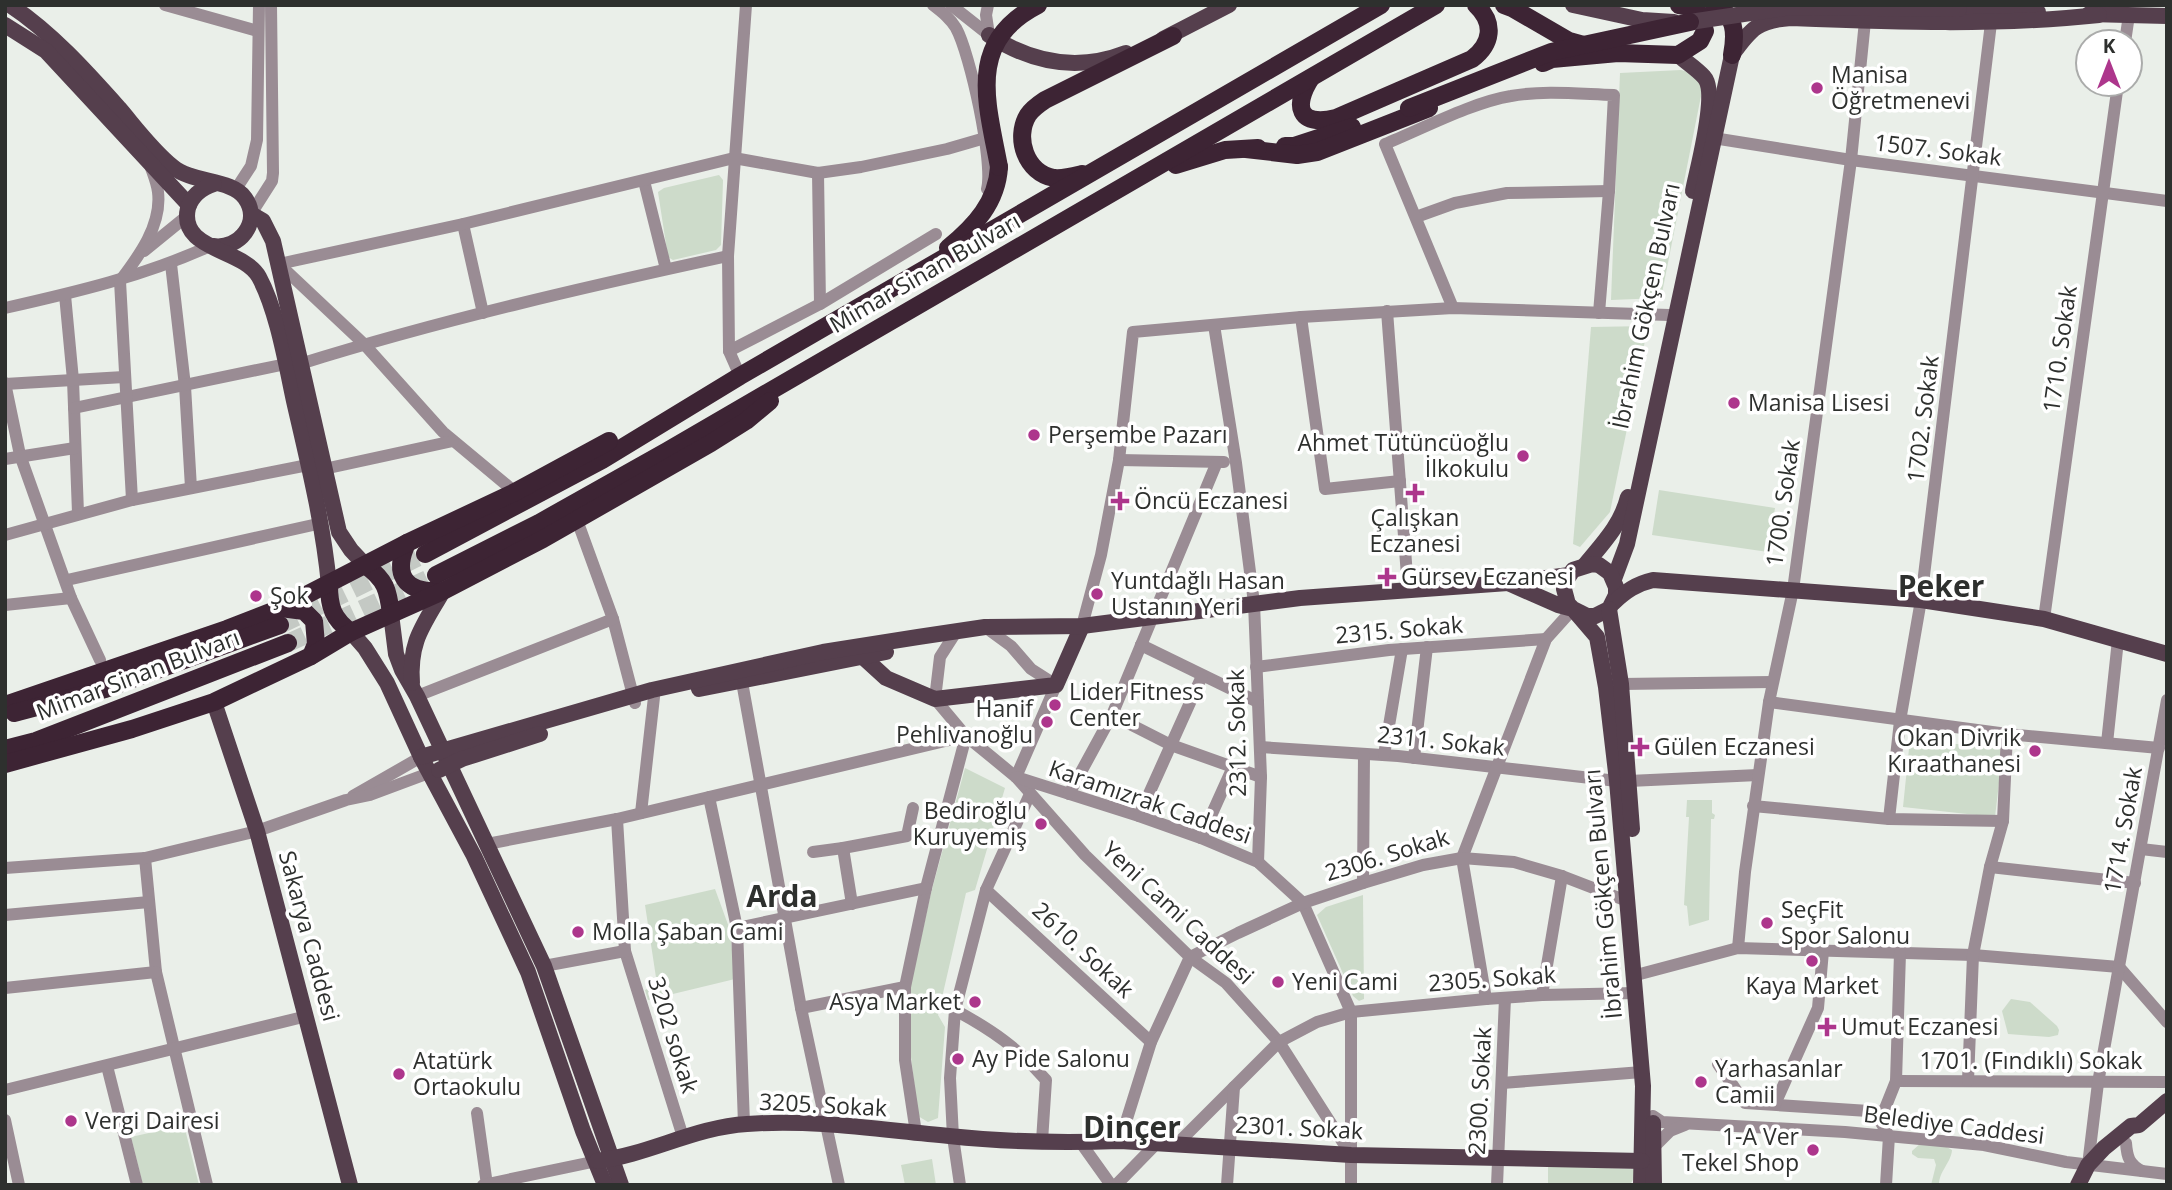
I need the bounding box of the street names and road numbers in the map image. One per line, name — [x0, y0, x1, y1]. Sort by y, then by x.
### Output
street label: 1507. Sokak — [1873, 125, 2004, 173]
street label: İbrahim Gökçen Bulvarı — [1603, 180, 1687, 432]
street label: Mimar Sinan Bulvarı — [823, 204, 1026, 340]
street label: 1710. Sokak — [2034, 283, 2084, 414]
street label: 1702. Sokak — [1898, 353, 1946, 484]
street label: 1700. Sokak — [1757, 437, 1807, 568]
street label: 2315. Sokak — [1334, 607, 1464, 651]
street label: Mimar Sinan Bulvarı — [31, 621, 244, 728]
street label: 2312. Sokak — [1219, 669, 1253, 797]
street label: 2311. Sokak — [1376, 717, 1506, 763]
street label: Karamızrak Caddesi — [1045, 751, 1256, 851]
street label: 1714. Sokak — [2095, 764, 2149, 896]
street label: İbrahim Gökçen Bulvarı — [1575, 768, 1629, 1020]
street label: 2306. Sokak — [1321, 820, 1453, 888]
street label: Yeni Cami Caddesi — [1096, 833, 1262, 991]
street label: Sakarya Caddesi — [272, 847, 348, 1024]
street label: 2610. Sokak — [1026, 894, 1141, 1005]
street label: 2305. Sokak — [1427, 958, 1557, 998]
street label: 3202 sokak — [641, 972, 707, 1097]
street label: 2300. Sokak — [1460, 1026, 1498, 1156]
street label: 1701. (Fındıklı) Sokak — [1920, 1044, 2142, 1076]
street label: 3205. Sokak — [758, 1085, 888, 1123]
street label: Belediye Caddesi — [1862, 1097, 2046, 1151]
street label: 2301. Sokak — [1234, 1108, 1364, 1146]

